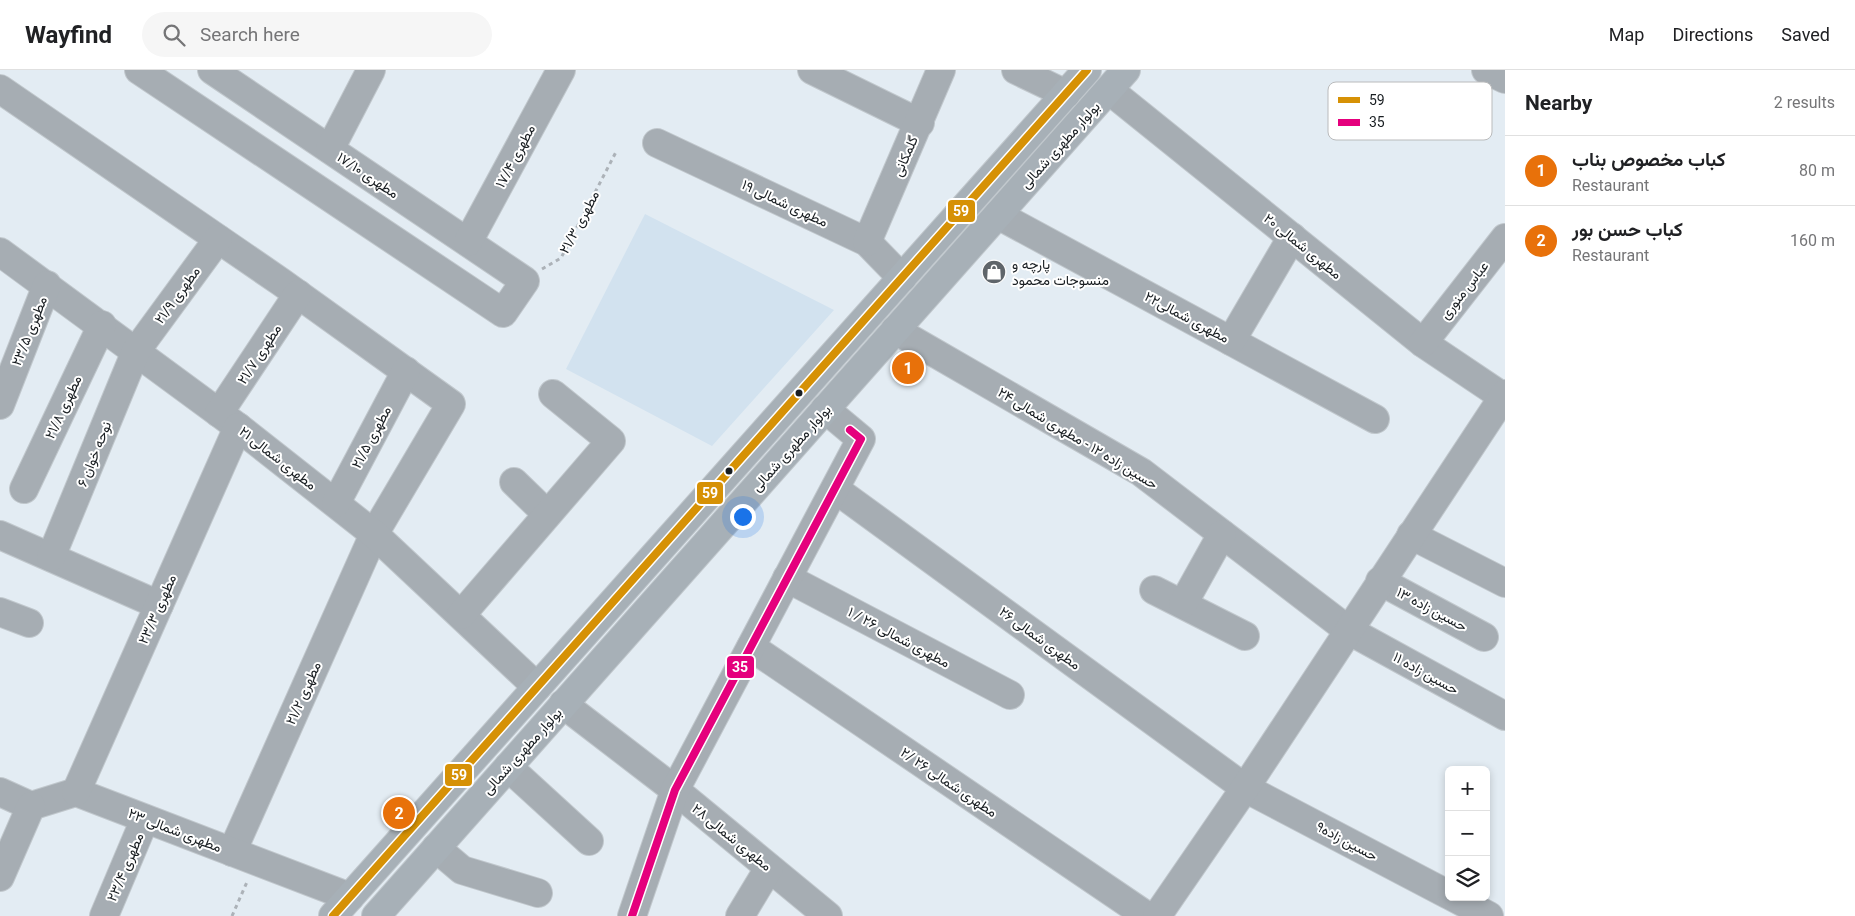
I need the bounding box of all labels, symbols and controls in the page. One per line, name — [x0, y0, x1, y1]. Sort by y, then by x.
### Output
search box — [142, 12, 492, 57]
text: Wayfind — [25, 21, 112, 49]
icon: search — [160, 21, 188, 49]
text: Search here — [200, 23, 300, 46]
text: Map — [1609, 24, 1644, 45]
text: Directions — [1672, 24, 1753, 45]
text: Saved — [1781, 24, 1830, 45]
legend — [1328, 82, 1492, 140]
text: Nearby — [1525, 91, 1592, 115]
text: 59 — [1369, 92, 1385, 108]
text: 2 results — [1774, 93, 1835, 112]
street label: بولوار مطهری شمالی — [1017, 99, 1104, 192]
text: 35 — [1369, 114, 1385, 130]
street label: مطهری ۱۷/۴ — [492, 122, 539, 191]
street label: گلمکانی — [889, 133, 922, 179]
text: كباب مخصوص بناب — [1572, 148, 1726, 171]
street label: مطهری ۱۷/۱۰ — [334, 149, 402, 202]
text: 1 — [1536, 161, 1546, 180]
text: 80 m — [1799, 161, 1835, 180]
street label: مطهری شمالی ۱۹ — [739, 176, 830, 231]
text: Restaurant — [1572, 176, 1649, 195]
street label: مطهری ۲۱/۳ — [556, 188, 603, 257]
line badge: 59 — [947, 199, 976, 223]
text: 59 — [953, 203, 969, 219]
street label: مطهری شمالی ۲۰ — [1260, 210, 1345, 283]
text: كباب حسن بور — [1572, 218, 1683, 241]
text: 2 — [1536, 231, 1546, 250]
text: 160 m — [1790, 231, 1835, 250]
text: Restaurant — [1572, 246, 1649, 265]
place label: پارچه و منسوجات محمود — [1012, 256, 1109, 289]
street label: عباس منوری — [1436, 258, 1492, 323]
shop icon: پارچه و منسوجات محمود — [981, 259, 1007, 285]
street label: مطهری ۲۱/۹ — [151, 263, 204, 327]
street label: مطهری شمالی۲۲ — [1142, 288, 1232, 347]
street label: مطهری ۲۳/۵ — [8, 294, 51, 368]
street label: مطهری ۲۱/۷ — [234, 321, 285, 387]
pin: 1 — [892, 349, 924, 387]
street label: مطهری ۲۱/۸ — [41, 373, 86, 442]
street label: حسین زاده ۱۲ - مطهری شمالی ۲۴ — [995, 384, 1161, 493]
unlabelled marker — [794, 388, 804, 398]
street label: بولوار مطهری شمالی — [748, 402, 835, 495]
street label: مطهری ۲۱/۵ — [348, 403, 395, 471]
street label: نوحه خوان ۶ — [74, 419, 115, 489]
street label: مطهری شمالی ۲۱ — [236, 423, 320, 494]
unlabelled marker — [724, 466, 734, 476]
line badge: 59 — [696, 481, 724, 505]
text: 59 — [702, 485, 718, 501]
your location — [730, 504, 756, 530]
street label: مطهری ۲۳/۳ — [135, 572, 180, 647]
street label: حسین زاده ۱۳ — [1394, 584, 1470, 635]
street label: مطهری شمالی ۲۶ / ۱ — [845, 603, 953, 671]
street label: مطهری شمالی ۲۶ — [996, 603, 1084, 674]
street label: حسین زاده ۱۱ — [1390, 649, 1461, 698]
line badge: 35 — [726, 655, 755, 679]
street label: مطهری ۲۱/۲ — [282, 659, 325, 727]
text: 35 — [732, 659, 748, 675]
street label: بولوار مطهری شمالی — [479, 705, 566, 798]
street label: مطهری شمالی ۲۶ /۲ — [897, 744, 1000, 821]
line badge: 59 — [444, 763, 473, 787]
map controls — [1445, 766, 1490, 901]
button: + — [1445, 766, 1490, 811]
text: 59 — [451, 767, 467, 783]
pin: 2 — [383, 794, 415, 832]
street label: مطهری شمالی ۲۸ — [688, 800, 775, 875]
street label: مطهری شمالی ۲۳ — [126, 805, 224, 856]
button: − — [1445, 811, 1490, 856]
street label: حسین زاده۹ — [1313, 818, 1381, 865]
street label: مطهری ۲۳/۴ — [103, 830, 148, 904]
button: layers — [1445, 856, 1490, 901]

